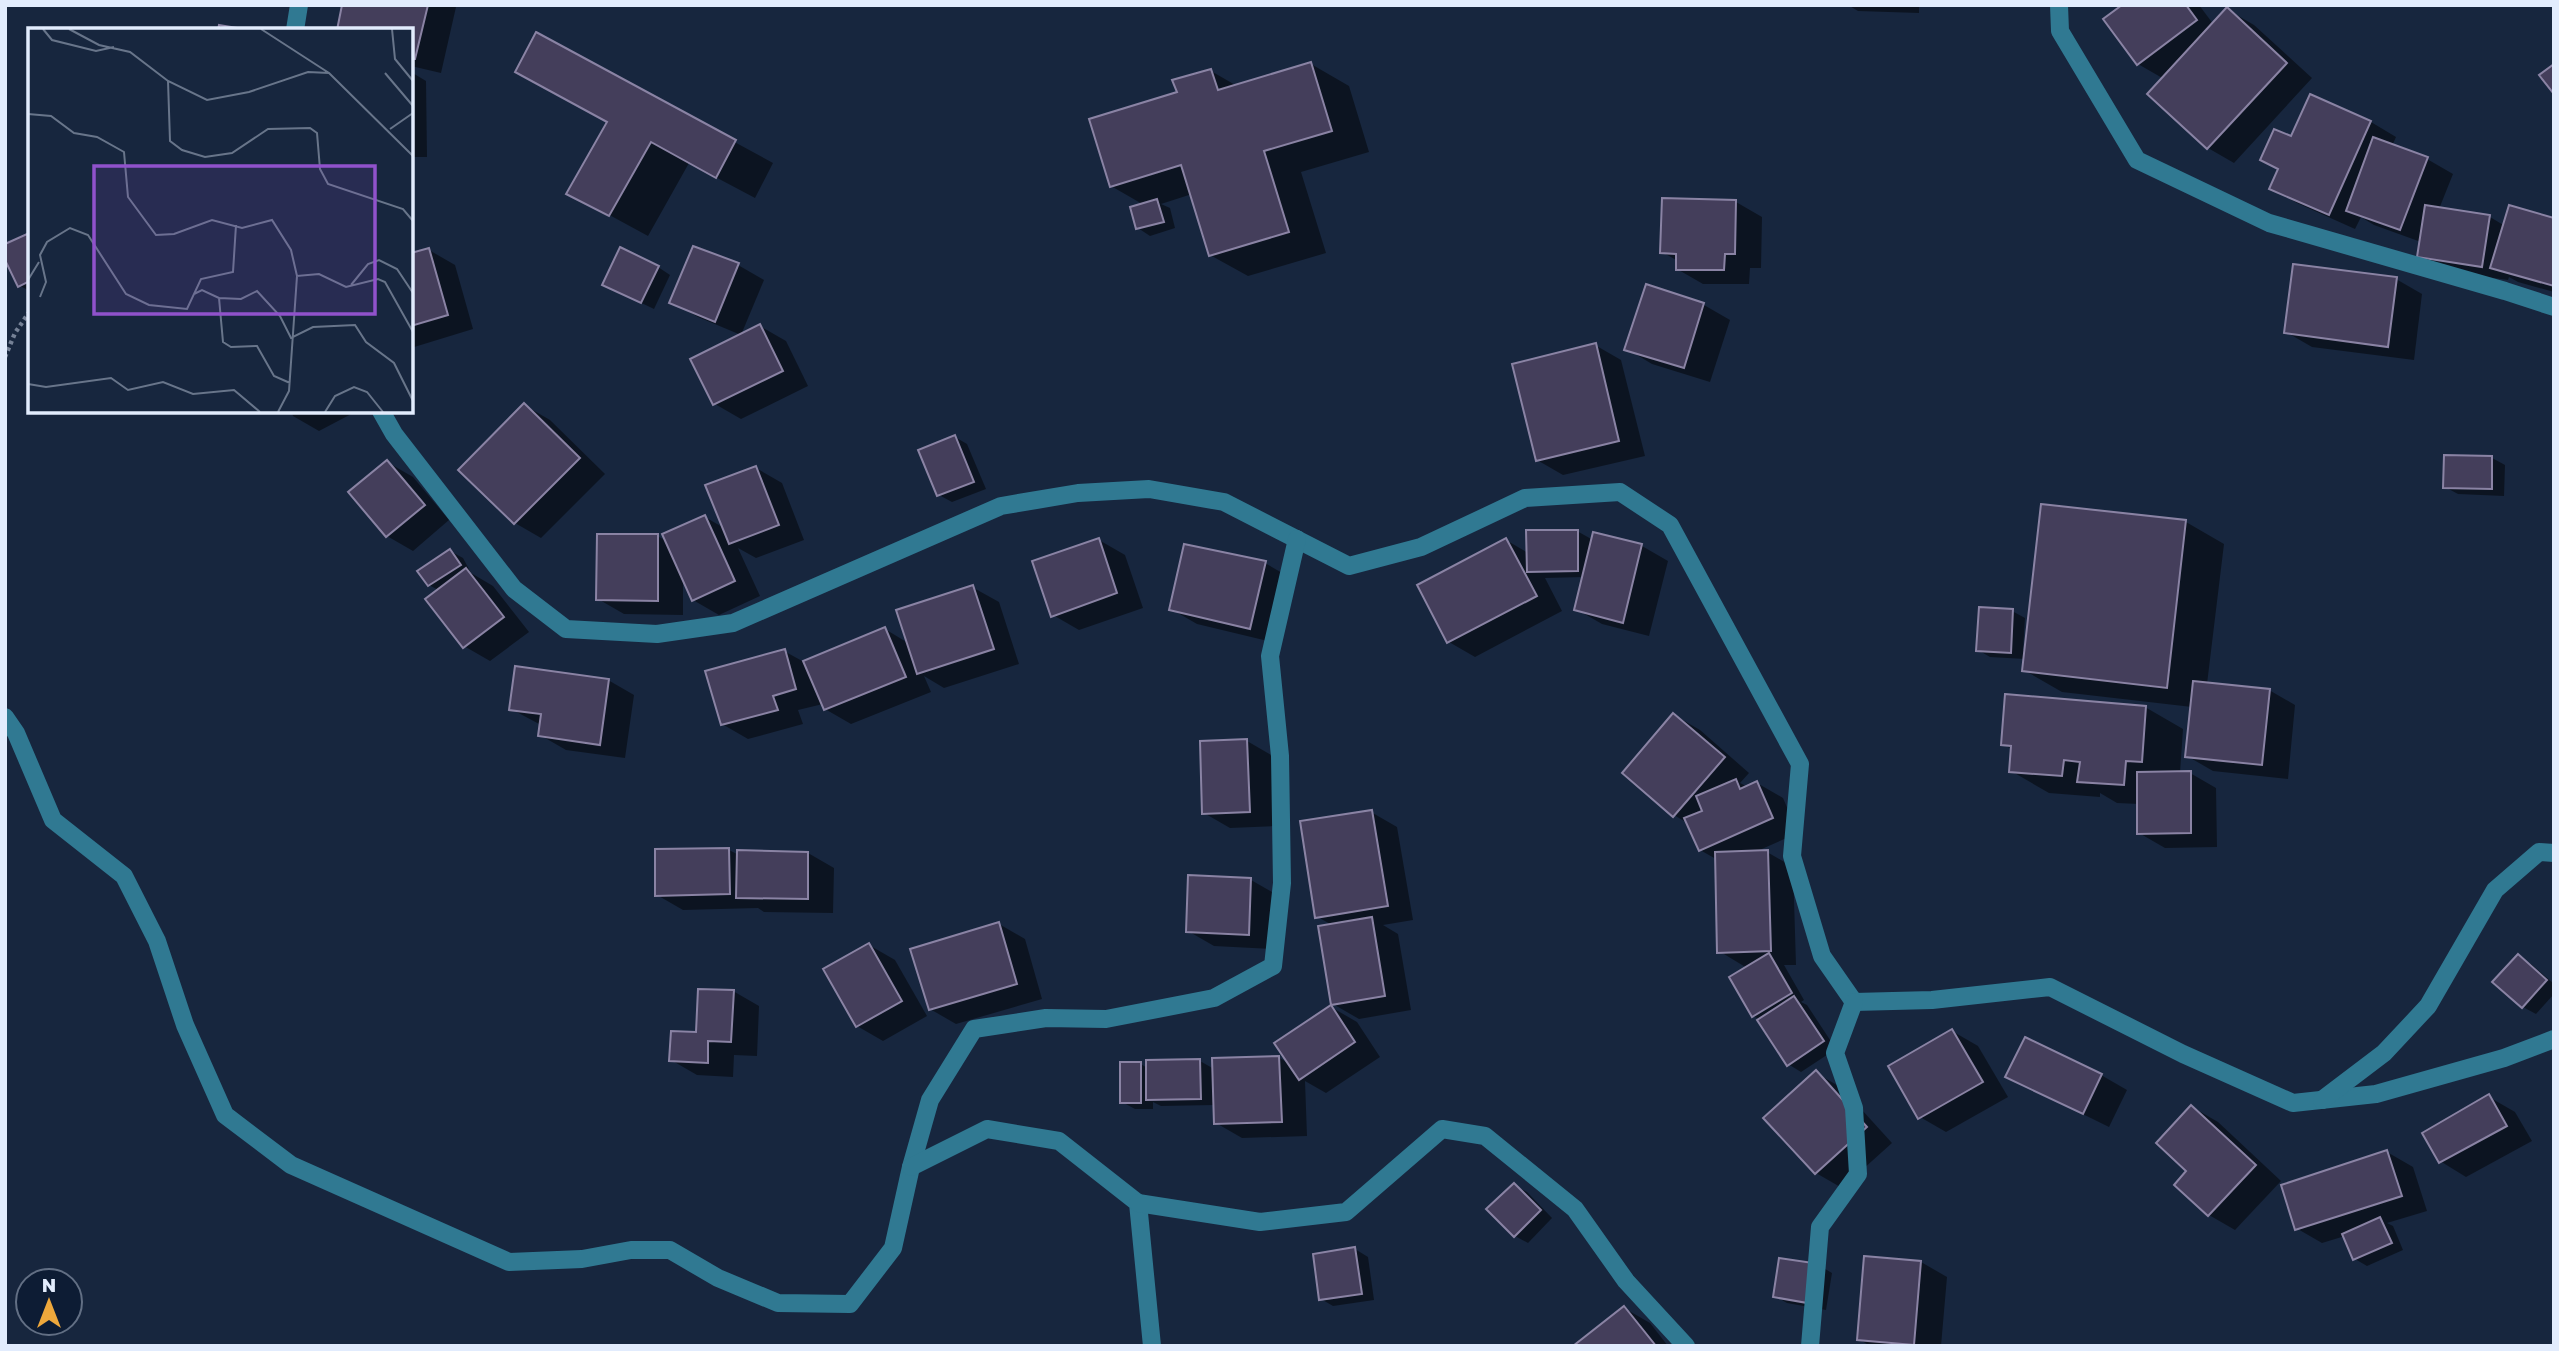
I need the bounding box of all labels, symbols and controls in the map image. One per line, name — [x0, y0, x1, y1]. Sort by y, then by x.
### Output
inset map — [28, 28, 413, 413]
north arrow — [14, 1267, 84, 1337]
text: N — [42, 1273, 56, 1296]

